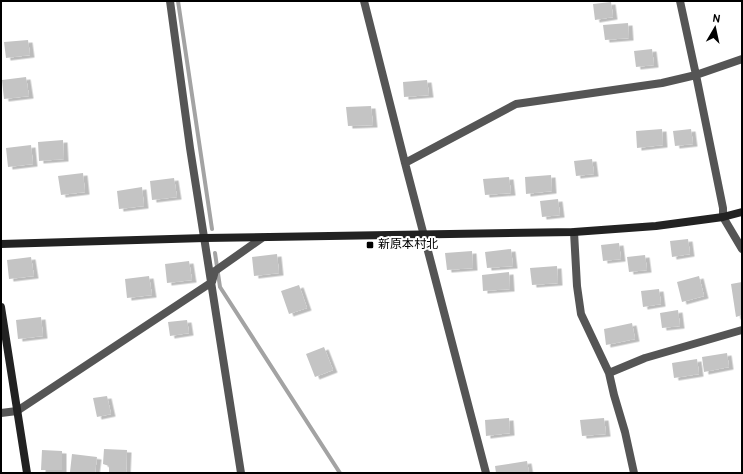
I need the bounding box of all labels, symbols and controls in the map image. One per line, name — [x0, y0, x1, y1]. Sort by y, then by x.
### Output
north arrow — [695, 8, 735, 48]
text: N — [711, 12, 721, 27]
place label: 新原本村北 — [378, 237, 438, 253]
marker: 新原本村北 — [365, 240, 375, 250]

